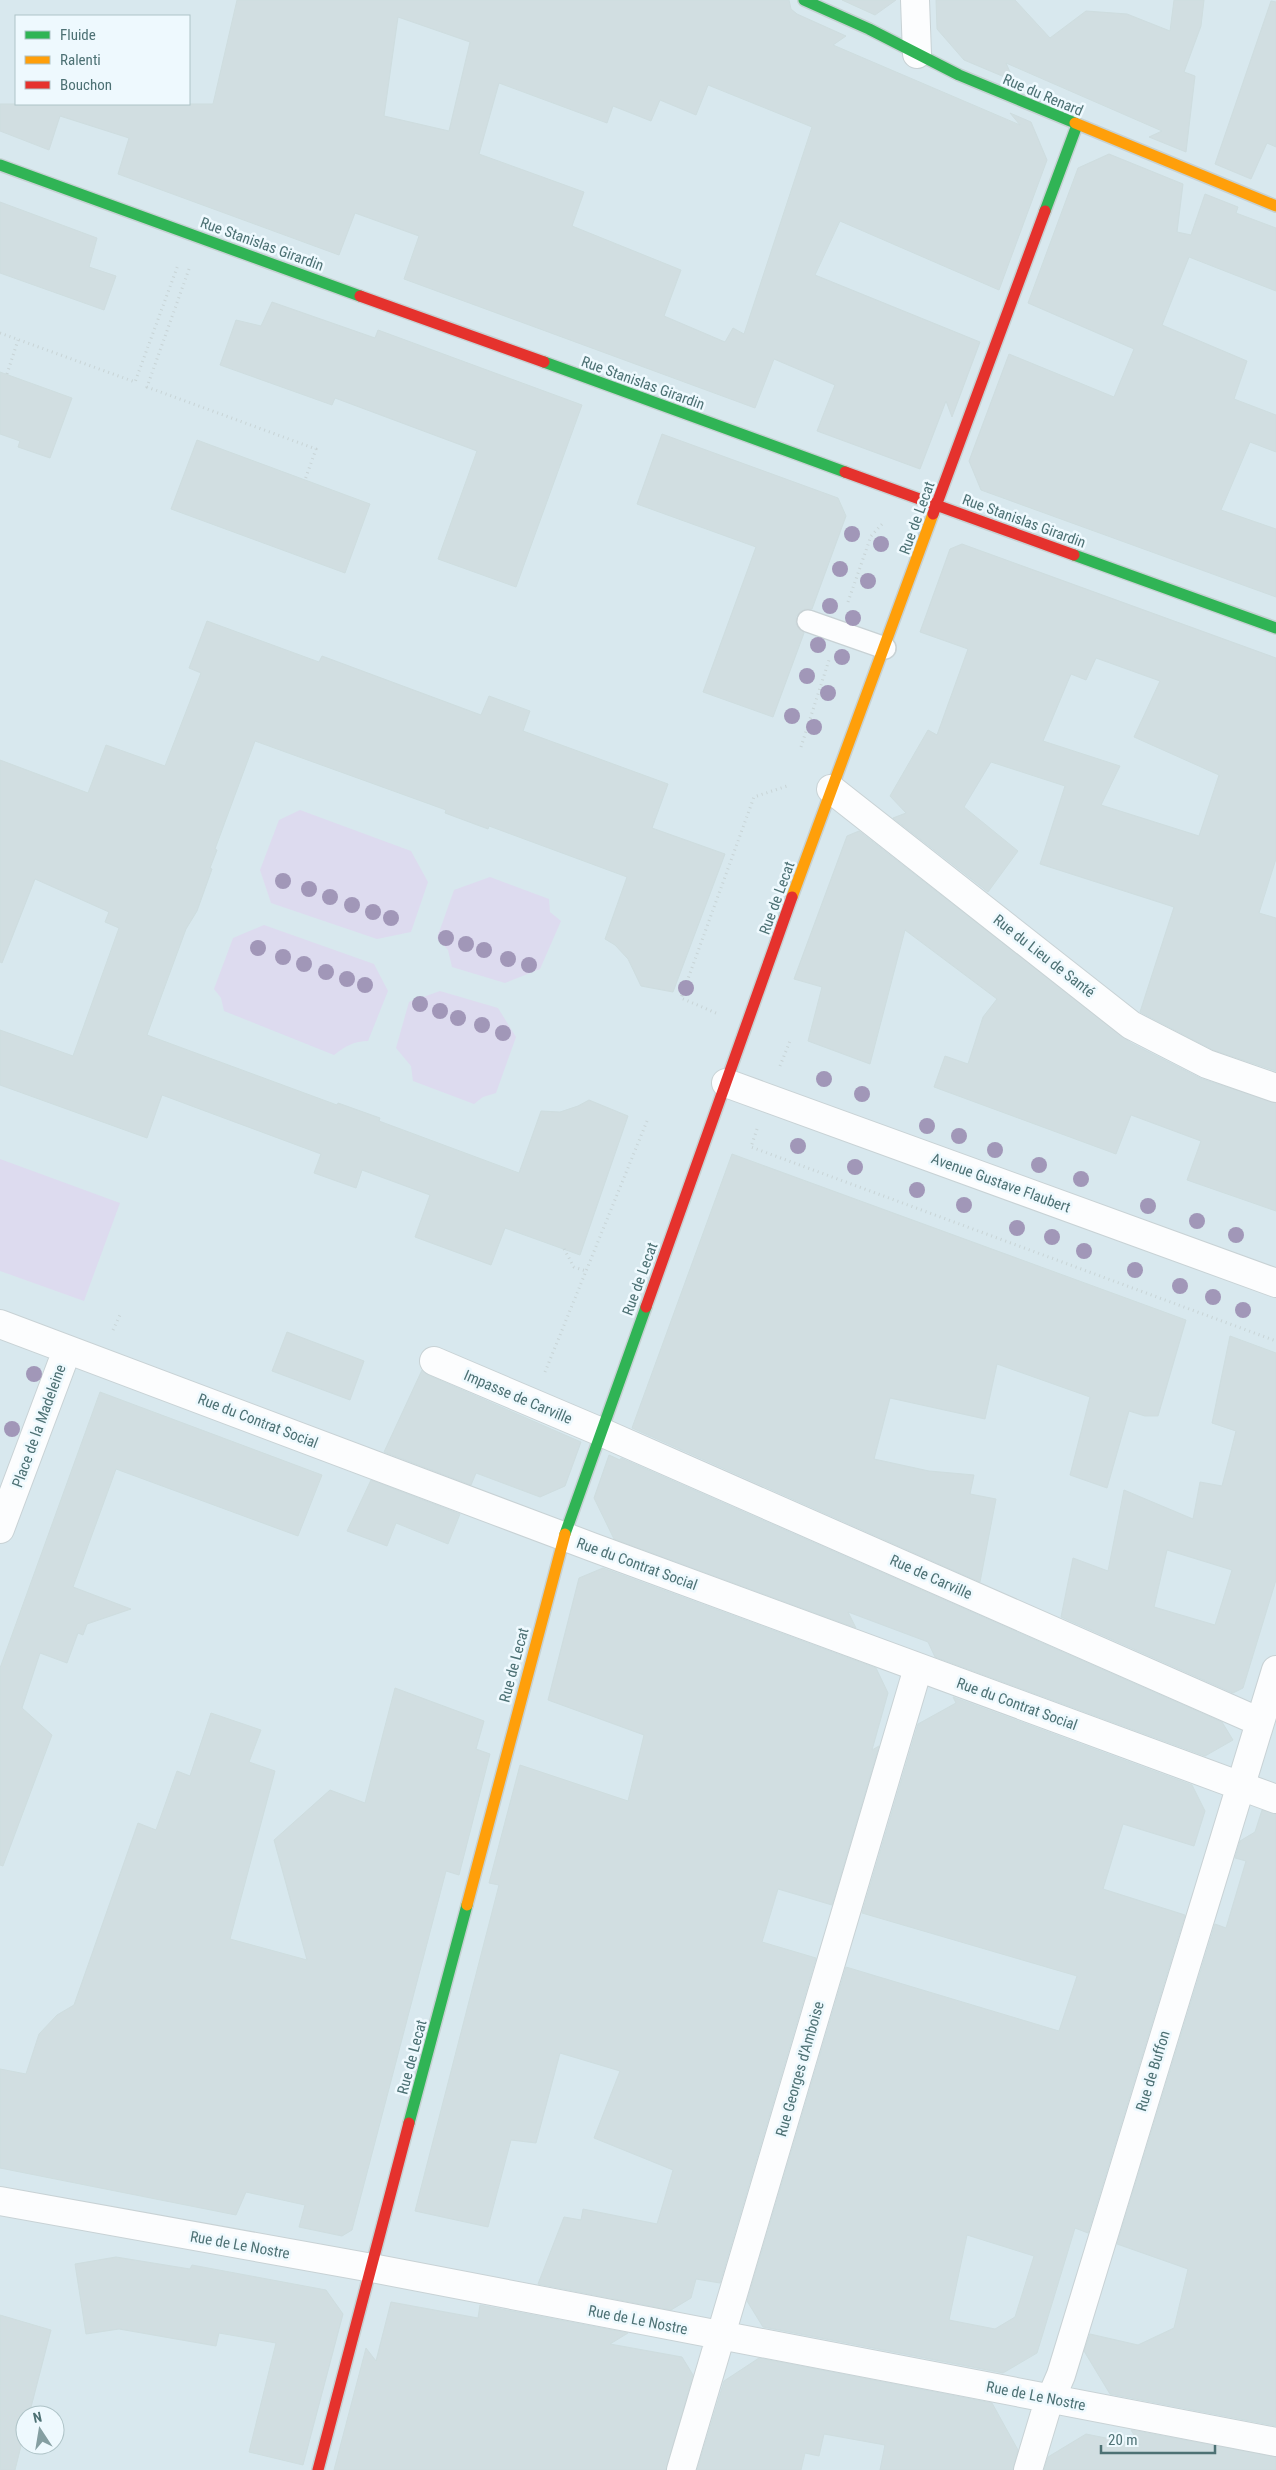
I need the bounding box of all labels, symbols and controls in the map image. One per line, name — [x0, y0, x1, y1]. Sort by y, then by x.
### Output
legend — [15, 15, 190, 105]
text: Fluide — [60, 26, 96, 44]
text: Ralenti — [60, 51, 101, 69]
street label: Rue du Renard — [1000, 70, 1086, 120]
text: Bouchon — [60, 76, 112, 94]
street label: Rue Stanislas Girardin — [198, 213, 326, 275]
street label: Rue Stanislas Girardin — [579, 352, 707, 414]
street label: Rue de Lecat — [895, 479, 939, 557]
street label: Rue Stanislas Girardin — [960, 490, 1088, 552]
street label: Rue de Lecat — [755, 859, 799, 937]
street label: Rue du Lieu de Santé — [990, 911, 1098, 1001]
street label: Avenue Gustave Flaubert — [929, 1149, 1073, 1217]
street label: Rue de Lecat — [618, 1240, 662, 1318]
street label: Place de la Madeleine — [8, 1362, 70, 1490]
street label: Impasse de Carville — [461, 1366, 575, 1428]
street label: Rue du Contrat Social — [195, 1390, 321, 1452]
street label: Rue du Contrat Social — [574, 1534, 700, 1594]
street label: Rue de Carville — [887, 1551, 975, 1603]
street label: Rue de Lecat — [495, 1626, 533, 1704]
street label: Rue du Contrat Social — [954, 1674, 1080, 1734]
street label: Rue Georges d'Amboise — [772, 1999, 828, 2139]
street label: Rue de Lecat — [393, 2018, 431, 2096]
street label: Rue de Buffon — [1132, 2029, 1174, 2113]
street label: Rue de Le Nostre — [189, 2227, 291, 2263]
street label: Rue de Le Nostre — [587, 2302, 689, 2338]
street label: Rue de Le Nostre — [985, 2378, 1087, 2414]
north arrow — [15, 2405, 65, 2455]
text: N — [31, 2409, 43, 2426]
scale bar — [1101, 2422, 1215, 2454]
text: 20 m — [1108, 2431, 1138, 2449]

